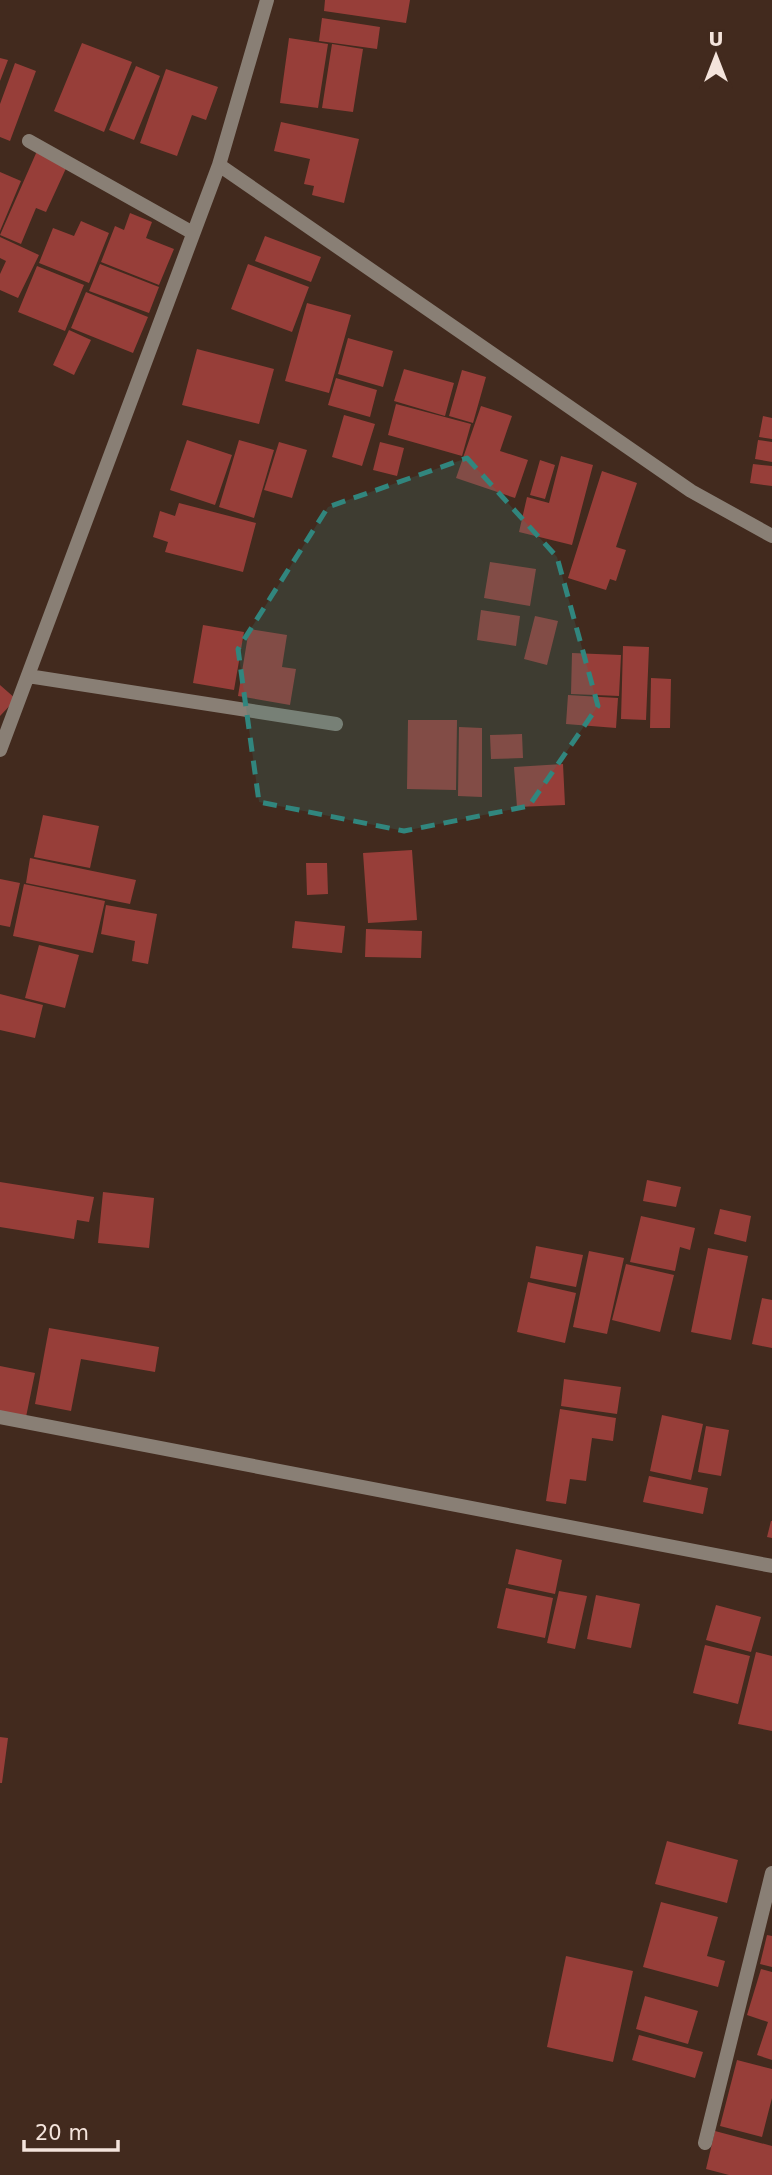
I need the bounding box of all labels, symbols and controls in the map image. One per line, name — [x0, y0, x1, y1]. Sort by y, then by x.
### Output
north arrow — [681, 21, 751, 91]
text: U — [708, 28, 724, 50]
scale bar — [24, 2108, 119, 2152]
text: 20 m — [35, 2121, 89, 2145]

